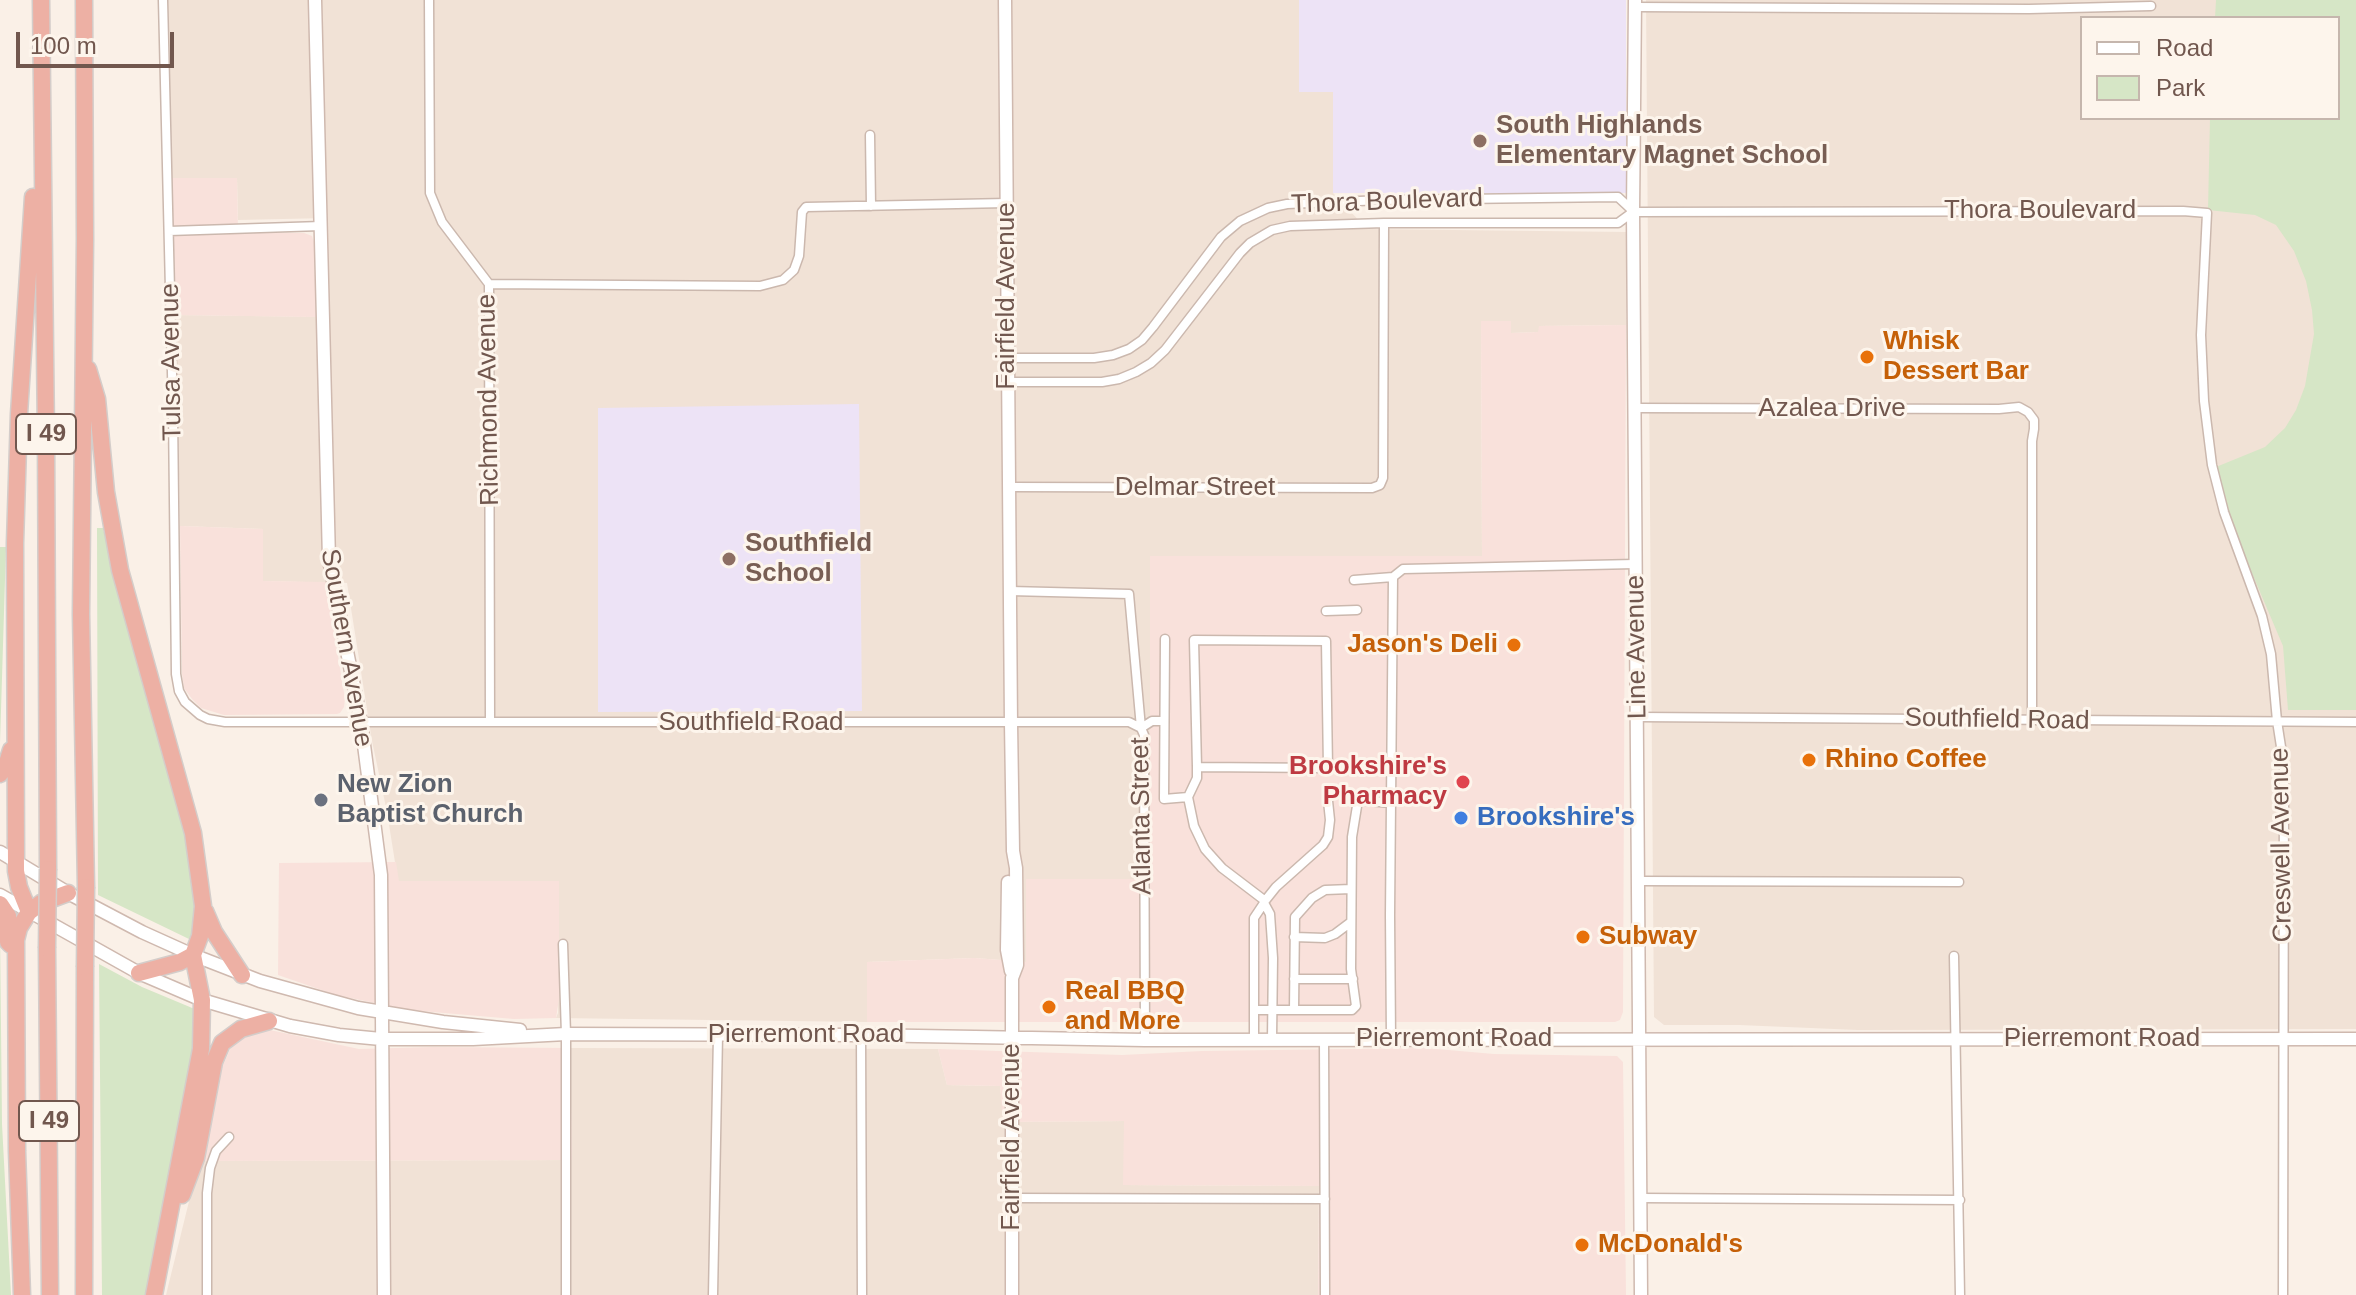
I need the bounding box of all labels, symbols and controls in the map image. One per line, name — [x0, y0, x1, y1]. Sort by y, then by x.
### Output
scale bar — [20, 16, 178, 66]
legend — [2080, 16, 2340, 120]
text: 100 m — [30, 32, 97, 59]
text: Road — [2156, 34, 2213, 61]
text: Park — [2156, 74, 2205, 101]
place label: South Highlands Elementary Magnet School — [1496, 110, 1828, 172]
marker: South Highlands Elementary Magnet School — [1471, 132, 1489, 150]
street label: Thora Boulevard — [1290, 183, 1484, 221]
street label: Thora Boulevard — [1944, 195, 2136, 227]
street label: Fairfield Avenue — [991, 202, 1023, 390]
street label: Tulsa Avenue — [155, 283, 189, 441]
street label: Richmond Avenue — [472, 294, 506, 506]
place label: Whisk Dessert Bar — [1883, 326, 2029, 388]
marker: Whisk Dessert Bar — [1858, 348, 1876, 366]
street label: Azalea Drive — [1758, 393, 1906, 425]
road number: I 49 — [16, 414, 76, 454]
street label: Delmar Street — [1115, 472, 1275, 504]
place label: Southfield School — [745, 528, 872, 590]
street label: Southern Avenue — [313, 547, 379, 749]
marker: Southfield School — [720, 550, 738, 568]
street label: Line Avenue — [1620, 575, 1654, 719]
place label: Jason's Deli — [1347, 629, 1498, 661]
marker: Jason's Deli — [1505, 636, 1523, 654]
street label: Southfield Road — [1904, 703, 2090, 737]
street label: Southfield Road — [658, 707, 844, 739]
street label: Atlanta Street — [1125, 737, 1159, 895]
place label: Rhino Coffee — [1825, 744, 1987, 776]
street label: Creswell Avenue — [2265, 747, 2299, 943]
place label: Brookshire's Pharmacy — [1289, 751, 1447, 812]
marker: Rhino Coffee — [1800, 751, 1818, 769]
place label: New Zion Baptist Church — [337, 769, 523, 830]
marker: Brookshire's Pharmacy — [1454, 773, 1472, 791]
marker: New Zion Baptist Church — [312, 791, 330, 809]
place label: Brookshire's — [1477, 802, 1635, 834]
marker: Brookshire's — [1452, 809, 1470, 827]
place label: Subway — [1599, 921, 1697, 953]
marker: Subway — [1574, 928, 1592, 946]
place label: Real BBQ and More — [1065, 976, 1185, 1038]
marker: Real BBQ and More — [1040, 998, 1058, 1016]
street label: Pierremont Road — [708, 1019, 904, 1051]
street label: Pierremont Road — [1356, 1023, 1552, 1055]
street label: Pierremont Road — [2004, 1023, 2200, 1055]
street label: Fairfield Avenue — [996, 1043, 1028, 1231]
road number: I 49 — [19, 1101, 79, 1141]
place label: McDonald's — [1598, 1229, 1743, 1261]
marker: McDonald's — [1573, 1236, 1591, 1254]

